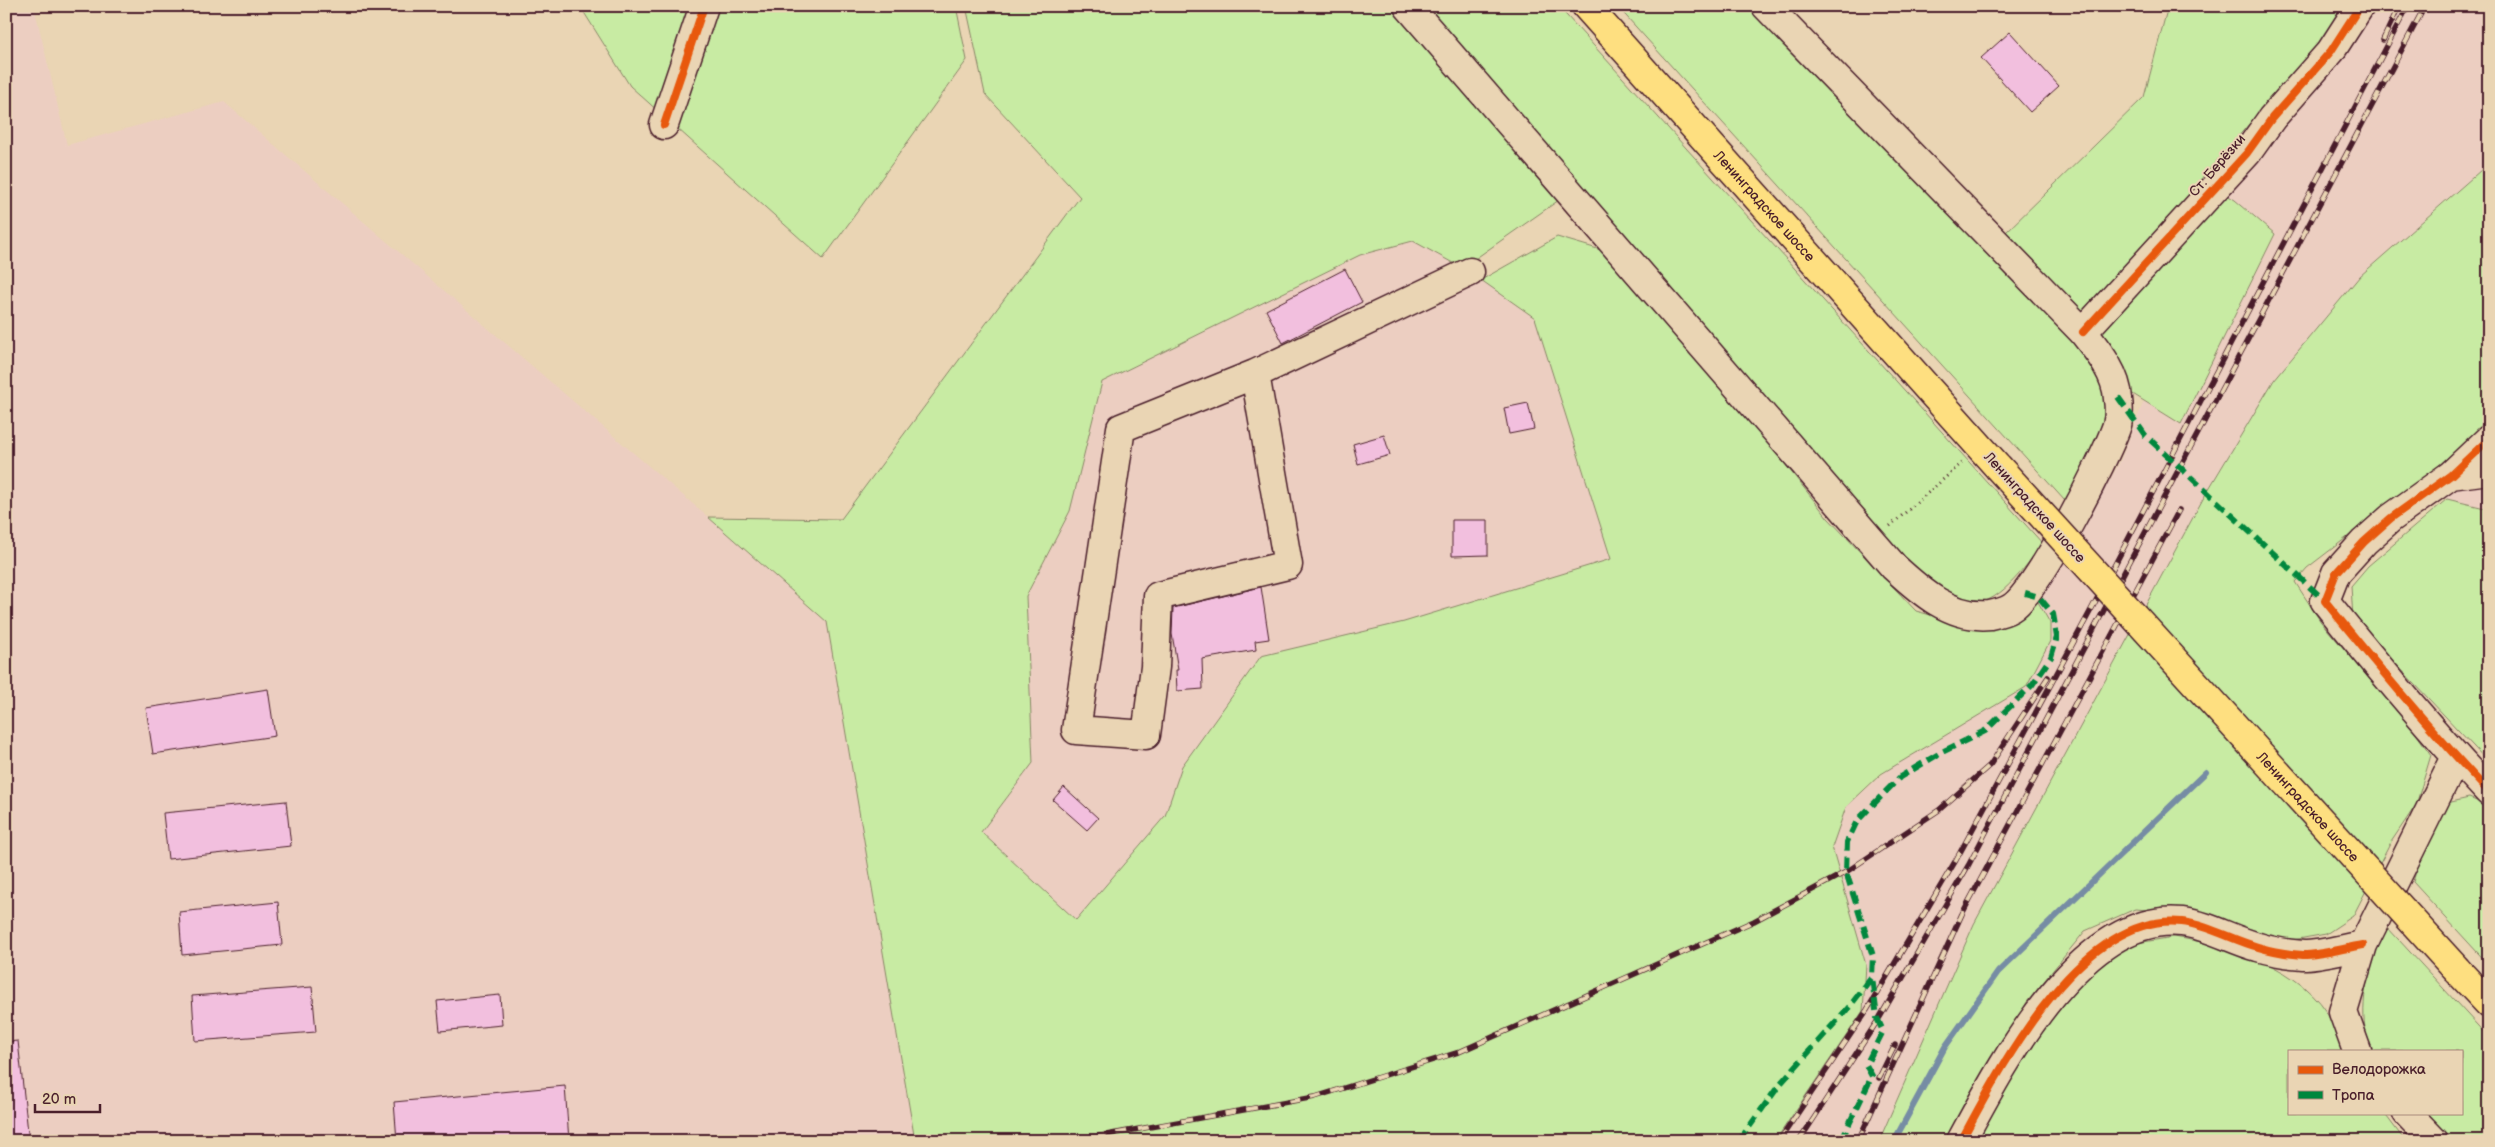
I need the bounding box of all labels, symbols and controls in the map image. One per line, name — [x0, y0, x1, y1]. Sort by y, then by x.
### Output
street label: Ст. Берёзки — [2186, 130, 2249, 200]
street label: Ленинградское шоссе — [1709, 146, 1818, 265]
street label: Ленинградское шоссе — [1980, 448, 2089, 566]
street label: Ленинградское шоссе — [2252, 748, 2362, 866]
legend — [2288, 1050, 2462, 1114]
text: Велодорожка — [2332, 1060, 2426, 1079]
scale bar — [35, 1082, 100, 1114]
text: Тропа — [2332, 1086, 2375, 1105]
text: 20 m — [42, 1090, 76, 1109]

